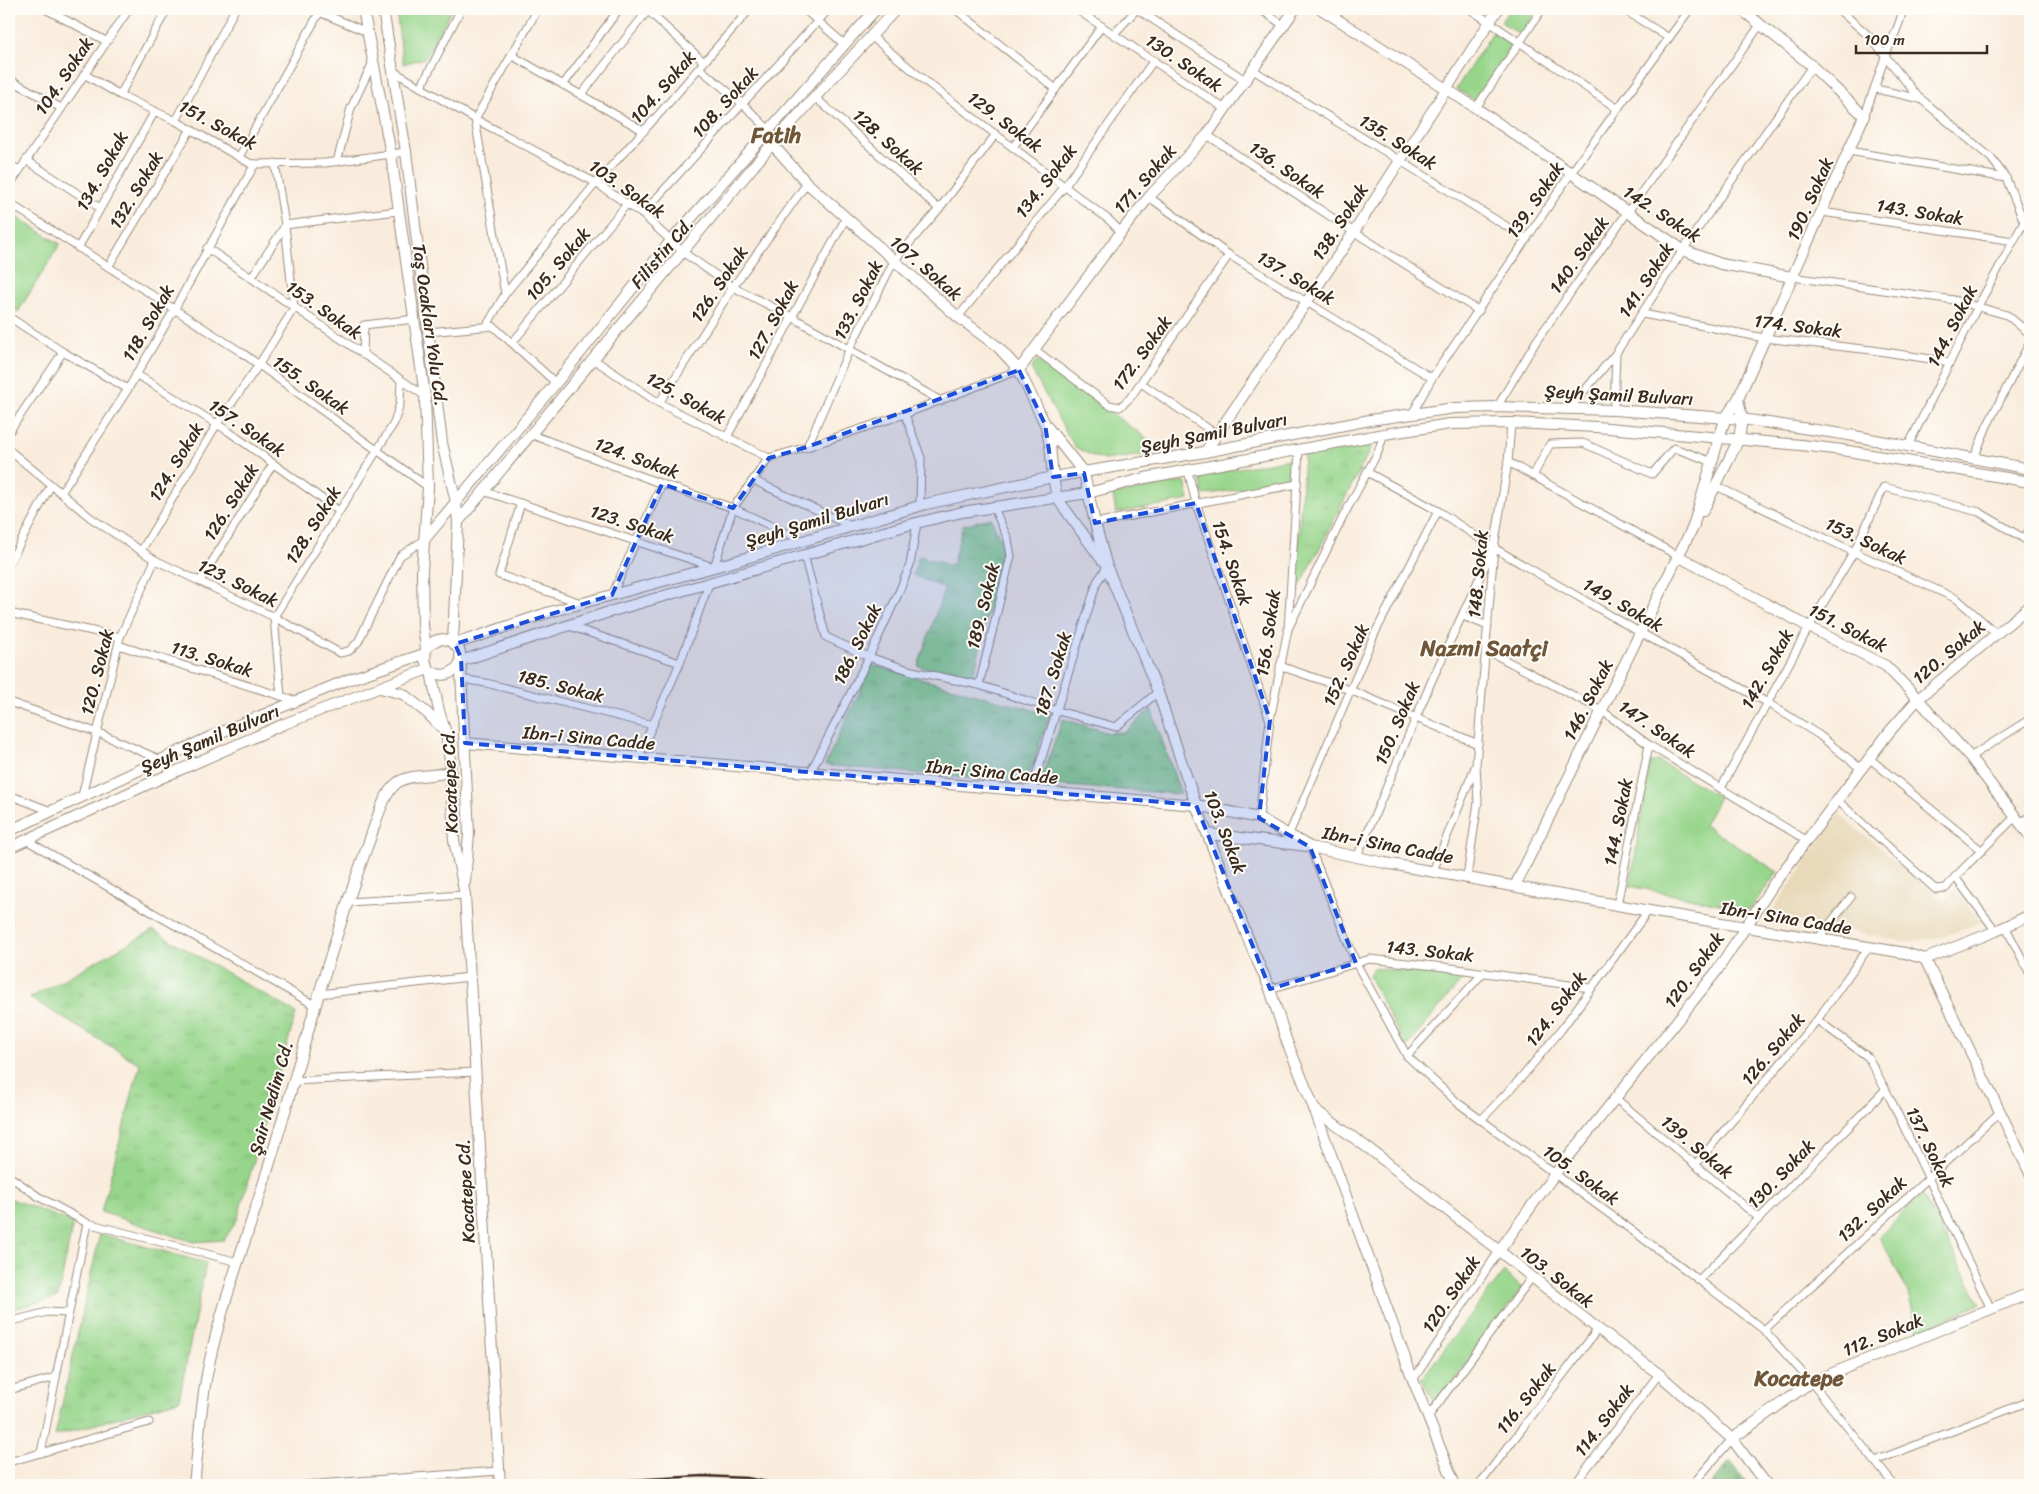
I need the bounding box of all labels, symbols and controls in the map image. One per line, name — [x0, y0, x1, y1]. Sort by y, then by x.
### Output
scale bar — [1856, 22, 1988, 54]
street label: 130. Sokak — [1139, 25, 1230, 101]
text: 100 m — [1864, 27, 1905, 53]
street label: 104. Sokak — [26, 30, 102, 122]
street label: 104. Sokak — [622, 43, 705, 131]
street label: 108. Sokak — [683, 58, 767, 146]
street label: 129. Sokak — [960, 83, 1050, 161]
street label: 151. Sokak — [173, 91, 263, 159]
street label: 128. Sokak — [845, 101, 932, 184]
street label: 135. Sokak — [1352, 105, 1444, 179]
district label: Fatih — [750, 116, 802, 155]
street label: 134. Sokak — [67, 125, 137, 217]
street label: 136. Sokak — [1242, 133, 1332, 208]
street label: 134. Sokak — [1006, 136, 1086, 225]
street label: 171. Sokak — [1105, 136, 1185, 221]
street label: 132. Sokak — [100, 144, 172, 235]
street label: 103. Sokak — [582, 151, 672, 228]
street label: 190. Sokak — [1777, 152, 1843, 246]
street label: 139. Sokak — [1497, 154, 1573, 245]
street label: 138. Sokak — [1303, 176, 1377, 267]
street label: 142. Sokak — [1616, 177, 1708, 252]
street label: 143. Sokak — [1874, 189, 1966, 235]
street label: 140. Sokak — [1540, 209, 1618, 301]
street label: Filistin Cd. — [622, 210, 702, 296]
street label: 105. Sokak — [517, 219, 599, 308]
street label: 107. Sokak — [882, 227, 970, 309]
street label: 141. Sokak — [1609, 235, 1683, 325]
street label: 126. Sokak — [681, 239, 757, 329]
street label: Taş Ocakları Yolu Cd. — [403, 242, 457, 408]
street label: 137. Sokak — [1251, 242, 1342, 314]
street label: 133. Sokak — [824, 254, 892, 346]
street label: 153. Sokak — [279, 272, 369, 348]
street label: 127. Sokak — [738, 274, 808, 366]
street label: 118. Sokak — [113, 278, 183, 368]
street label: 144. Sokak — [1918, 279, 1987, 373]
street label: 174. Sokak — [1752, 305, 1844, 347]
street label: 172. Sokak — [1103, 308, 1181, 398]
street label: 155. Sokak — [266, 347, 357, 424]
street label: 125. Sokak — [640, 363, 733, 433]
street label: Şeyh Şamil Bulvarı — [1544, 375, 1694, 415]
street label: 157. Sokak — [202, 390, 293, 466]
street label: Şeyh Şamil Bulvarı — [1138, 403, 1290, 463]
street label: 124. Sokak — [140, 416, 213, 508]
street label: 124. Sokak — [590, 428, 684, 488]
street label: 126. Sokak — [194, 456, 268, 547]
street label: 128. Sokak — [276, 479, 350, 571]
street label: Şeyh Şamil Bulvarı — [741, 483, 893, 557]
street label: 123. Sokak — [586, 495, 679, 553]
street label: 153. Sokak — [1820, 508, 1913, 574]
street label: 154. Sokak — [1202, 516, 1262, 611]
street label: 148. Sokak — [1458, 528, 1498, 619]
street label: 123. Sokak — [192, 550, 284, 617]
street label: 189. Sokak — [957, 559, 1009, 653]
street label: 149. Sokak — [1577, 569, 1670, 641]
street label: 156. Sokak — [1246, 587, 1290, 679]
street label: 151. Sokak — [1803, 594, 1894, 662]
street label: 186. Sokak — [823, 597, 891, 690]
street label: 120. Sokak — [1905, 611, 1993, 693]
street label: 152. Sokak — [1314, 618, 1379, 712]
street label: 142. Sokak — [1732, 622, 1803, 715]
street label: 120. Sokak — [71, 625, 123, 719]
street label: 187. Sokak — [1025, 627, 1081, 721]
district label: Nazmi Saatçi — [1419, 629, 1550, 668]
street label: 113. Sokak — [167, 631, 257, 687]
street label: 146. Sokak — [1554, 653, 1622, 746]
street label: 185. Sokak — [514, 660, 608, 712]
street label: 150. Sokak — [1365, 675, 1429, 770]
street label: 147. Sokak — [1612, 691, 1703, 767]
street label: Şeyh Şamil Bulvarı — [135, 695, 285, 783]
street label: Ibn-i Sina Cadde — [520, 716, 657, 760]
street label: Kocatepe Cd. — [432, 728, 468, 834]
street label: Ibn-i Sina Cadde — [923, 750, 1060, 794]
street label: 144. Sokak — [1594, 775, 1642, 869]
street label: 103. Sokak — [1194, 785, 1256, 879]
street label: Ibn-i Sina Cadde — [1319, 816, 1456, 873]
street label: Ibn-i Sina Cadde — [1717, 892, 1854, 944]
street label: 120. Sokak — [1655, 925, 1733, 1015]
street label: 143. Sokak — [1385, 931, 1476, 972]
street label: 124. Sokak — [1517, 964, 1596, 1054]
street label: 126. Sokak — [1733, 1005, 1814, 1093]
street label: Şair Nedim Cd. — [239, 1037, 303, 1159]
street label: 137. Sokak — [1897, 1101, 1964, 1193]
street label: 139. Sokak — [1653, 1107, 1741, 1188]
street label: 130. Sokak — [1739, 1131, 1823, 1217]
street label: 105. Sokak — [1536, 1136, 1627, 1214]
street label: Kocatepe Cd. — [447, 1138, 485, 1244]
street label: 132. Sokak — [1829, 1167, 1915, 1250]
street label: 103. Sokak — [1513, 1237, 1602, 1317]
street label: 120. Sokak — [1413, 1248, 1489, 1340]
street label: 112. Sokak — [1838, 1304, 1929, 1366]
street label: 116. Sokak — [1487, 1355, 1565, 1441]
district label: Kocatepe — [1753, 1359, 1845, 1398]
street label: 114. Sokak — [1566, 1376, 1643, 1464]

